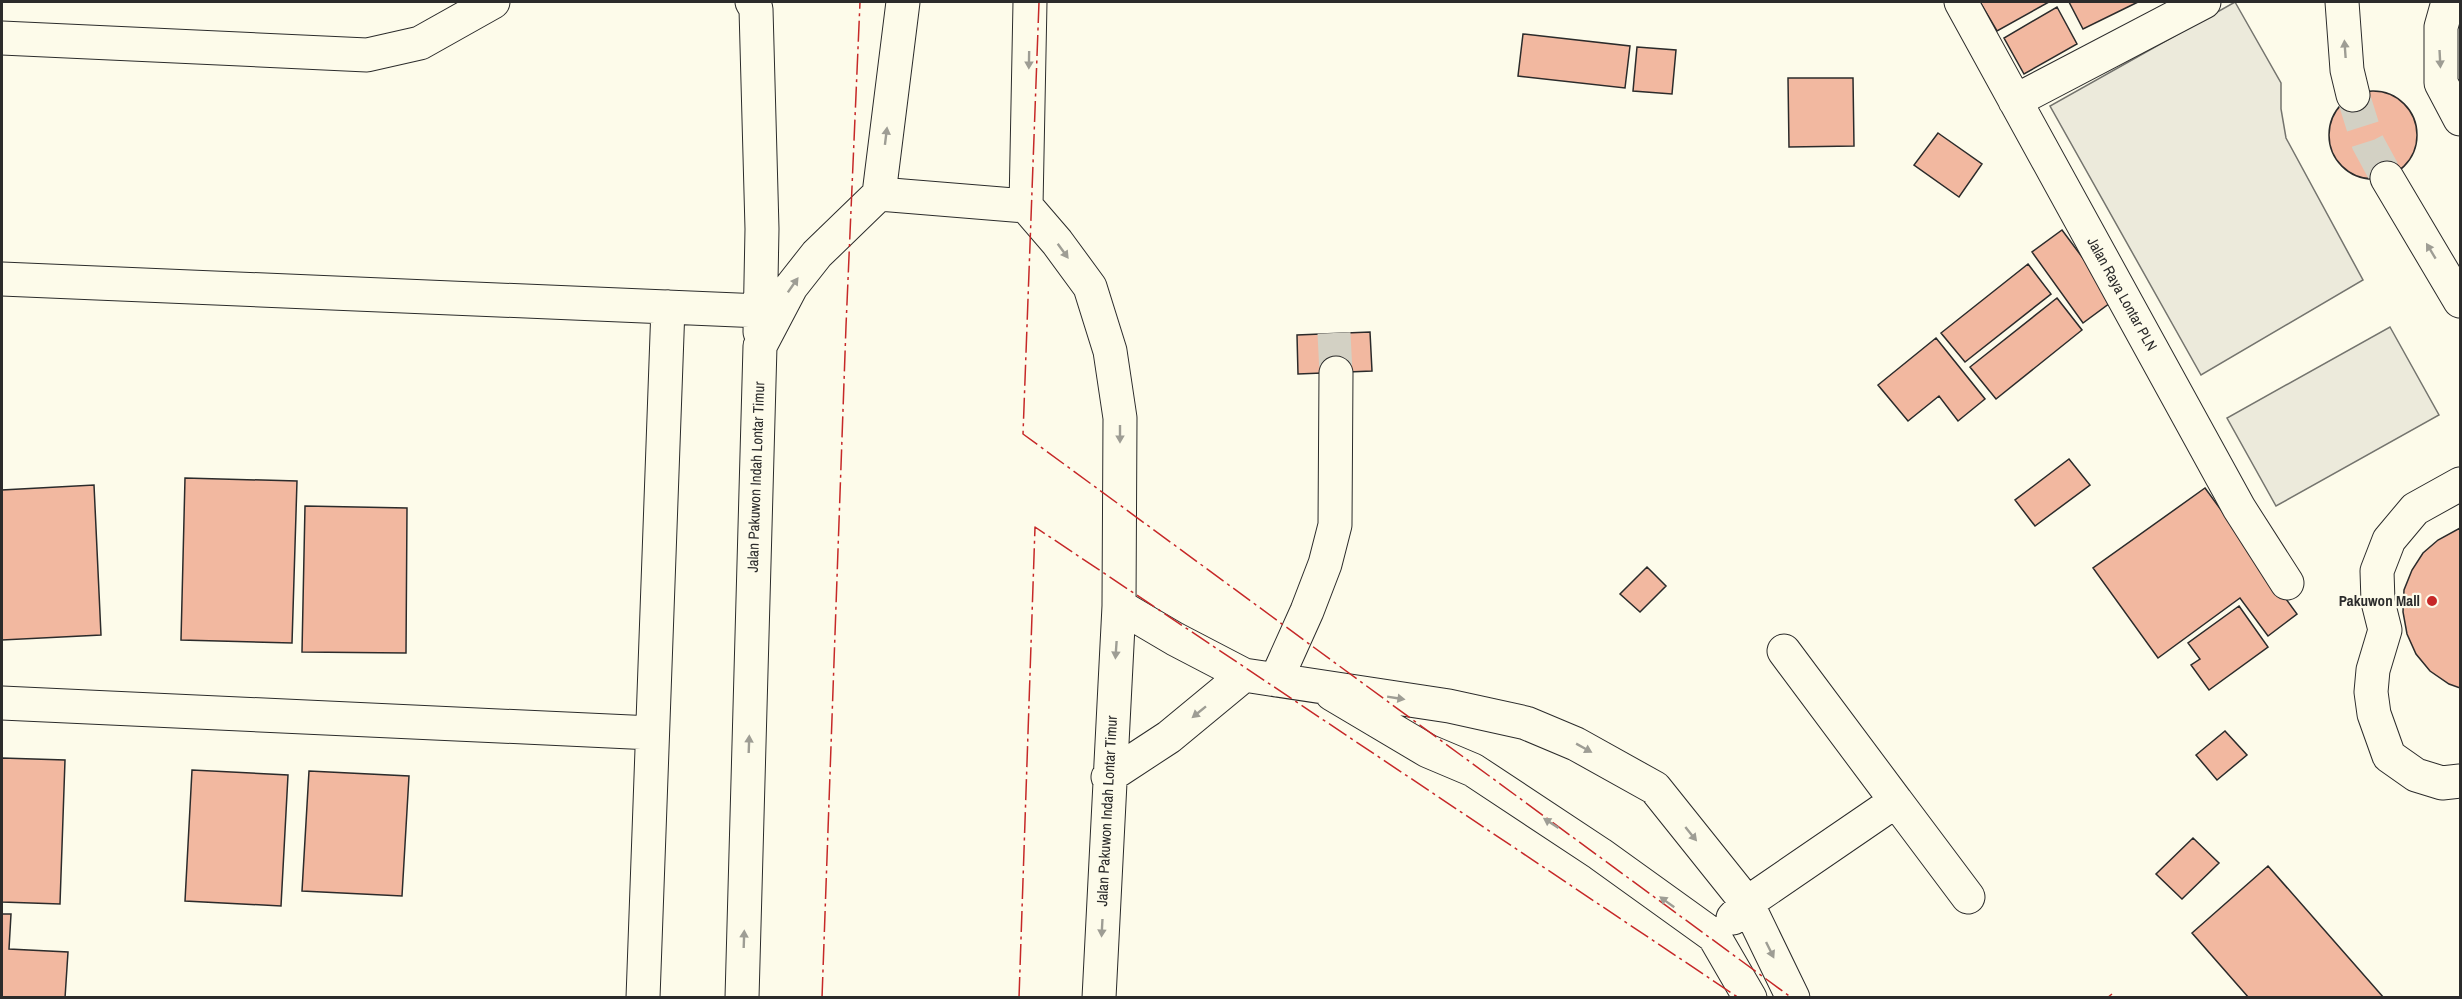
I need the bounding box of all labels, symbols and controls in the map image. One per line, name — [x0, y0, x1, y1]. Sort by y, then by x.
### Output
one-way arrow — [2341, 39, 2350, 58]
one-way arrow — [1024, 50, 1034, 69]
one-way arrow — [2436, 50, 2445, 69]
one-way arrow — [881, 126, 891, 145]
street label: Jalan Raya Lontar PLN — [2082, 233, 2162, 354]
one-way arrow — [2425, 243, 2436, 259]
one-way arrow — [1057, 244, 1069, 259]
one-way arrow — [787, 277, 798, 293]
street label: Jalan Pakuwon Indah Lontar Timur — [742, 381, 769, 573]
one-way arrow — [1115, 424, 1125, 443]
place label: Pakuwon Mall — [2339, 590, 2420, 611]
marker: Pakuwon Mall — [2425, 594, 2439, 608]
one-way arrow — [1112, 640, 1121, 659]
one-way arrow — [1387, 694, 1406, 703]
one-way arrow — [1191, 706, 1207, 719]
street label: Jalan Pakuwon Indah Lontar Timur — [1091, 715, 1122, 907]
one-way arrow — [744, 735, 754, 754]
one-way arrow — [1576, 743, 1593, 753]
one-way arrow — [1543, 818, 1559, 829]
one-way arrow — [1685, 826, 1697, 841]
one-way arrow — [1659, 896, 1675, 908]
one-way arrow — [1097, 919, 1106, 938]
one-way arrow — [739, 930, 748, 949]
one-way arrow — [1766, 942, 1775, 959]

